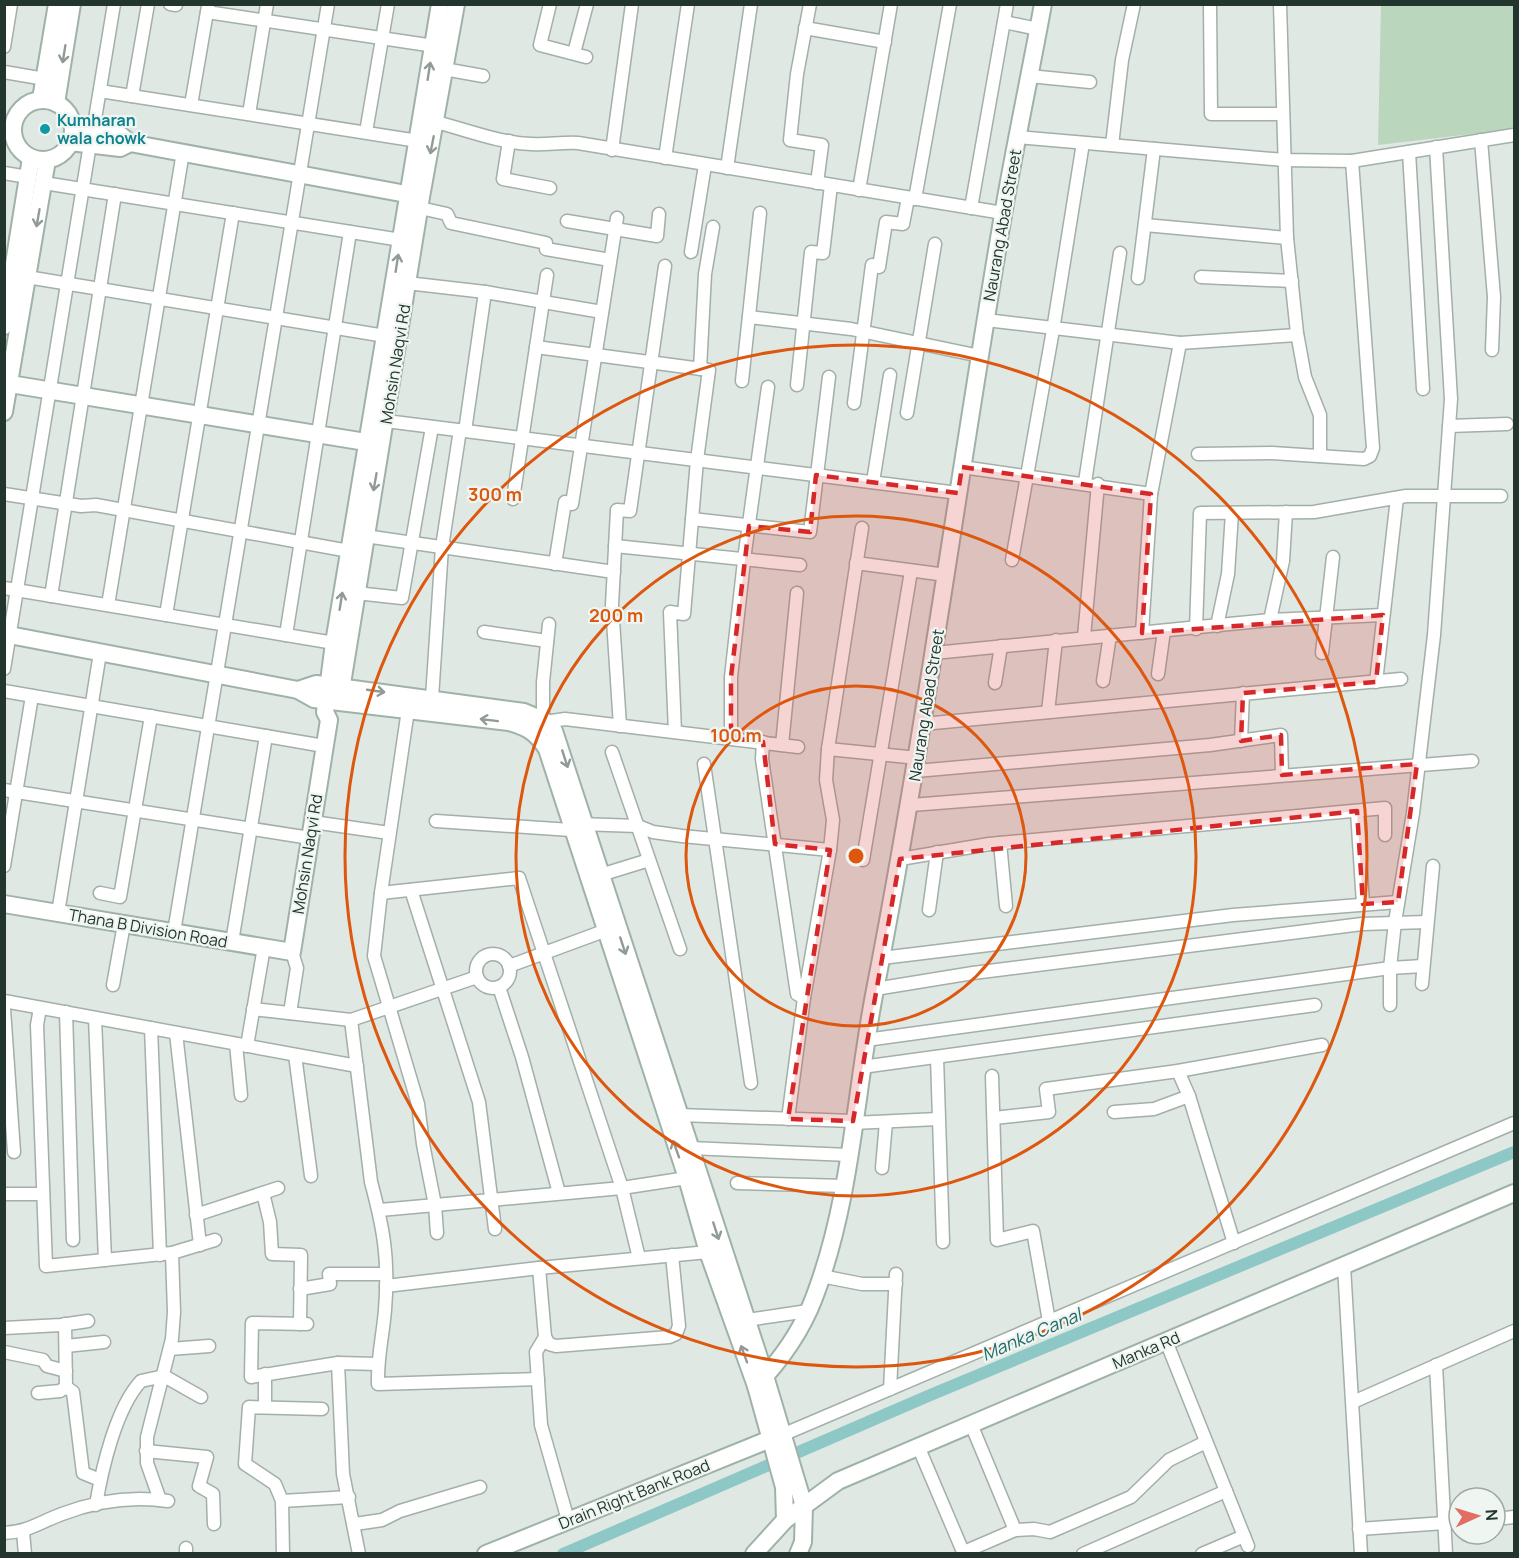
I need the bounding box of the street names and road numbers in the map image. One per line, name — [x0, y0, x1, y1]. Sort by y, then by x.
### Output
street label: Naurang Abad Street — [978, 147, 1026, 303]
street label: Mohsin Naqvi Rd — [375, 302, 415, 426]
street label: Naurang Abad Street — [903, 627, 949, 783]
street label: Mohsin Naqvi Rd — [287, 792, 327, 916]
street label: Thana B Division Road — [67, 903, 229, 953]
street label: Manka Rd — [1109, 1326, 1183, 1374]
street label: Drain Right Bank Road — [555, 1454, 713, 1534]

